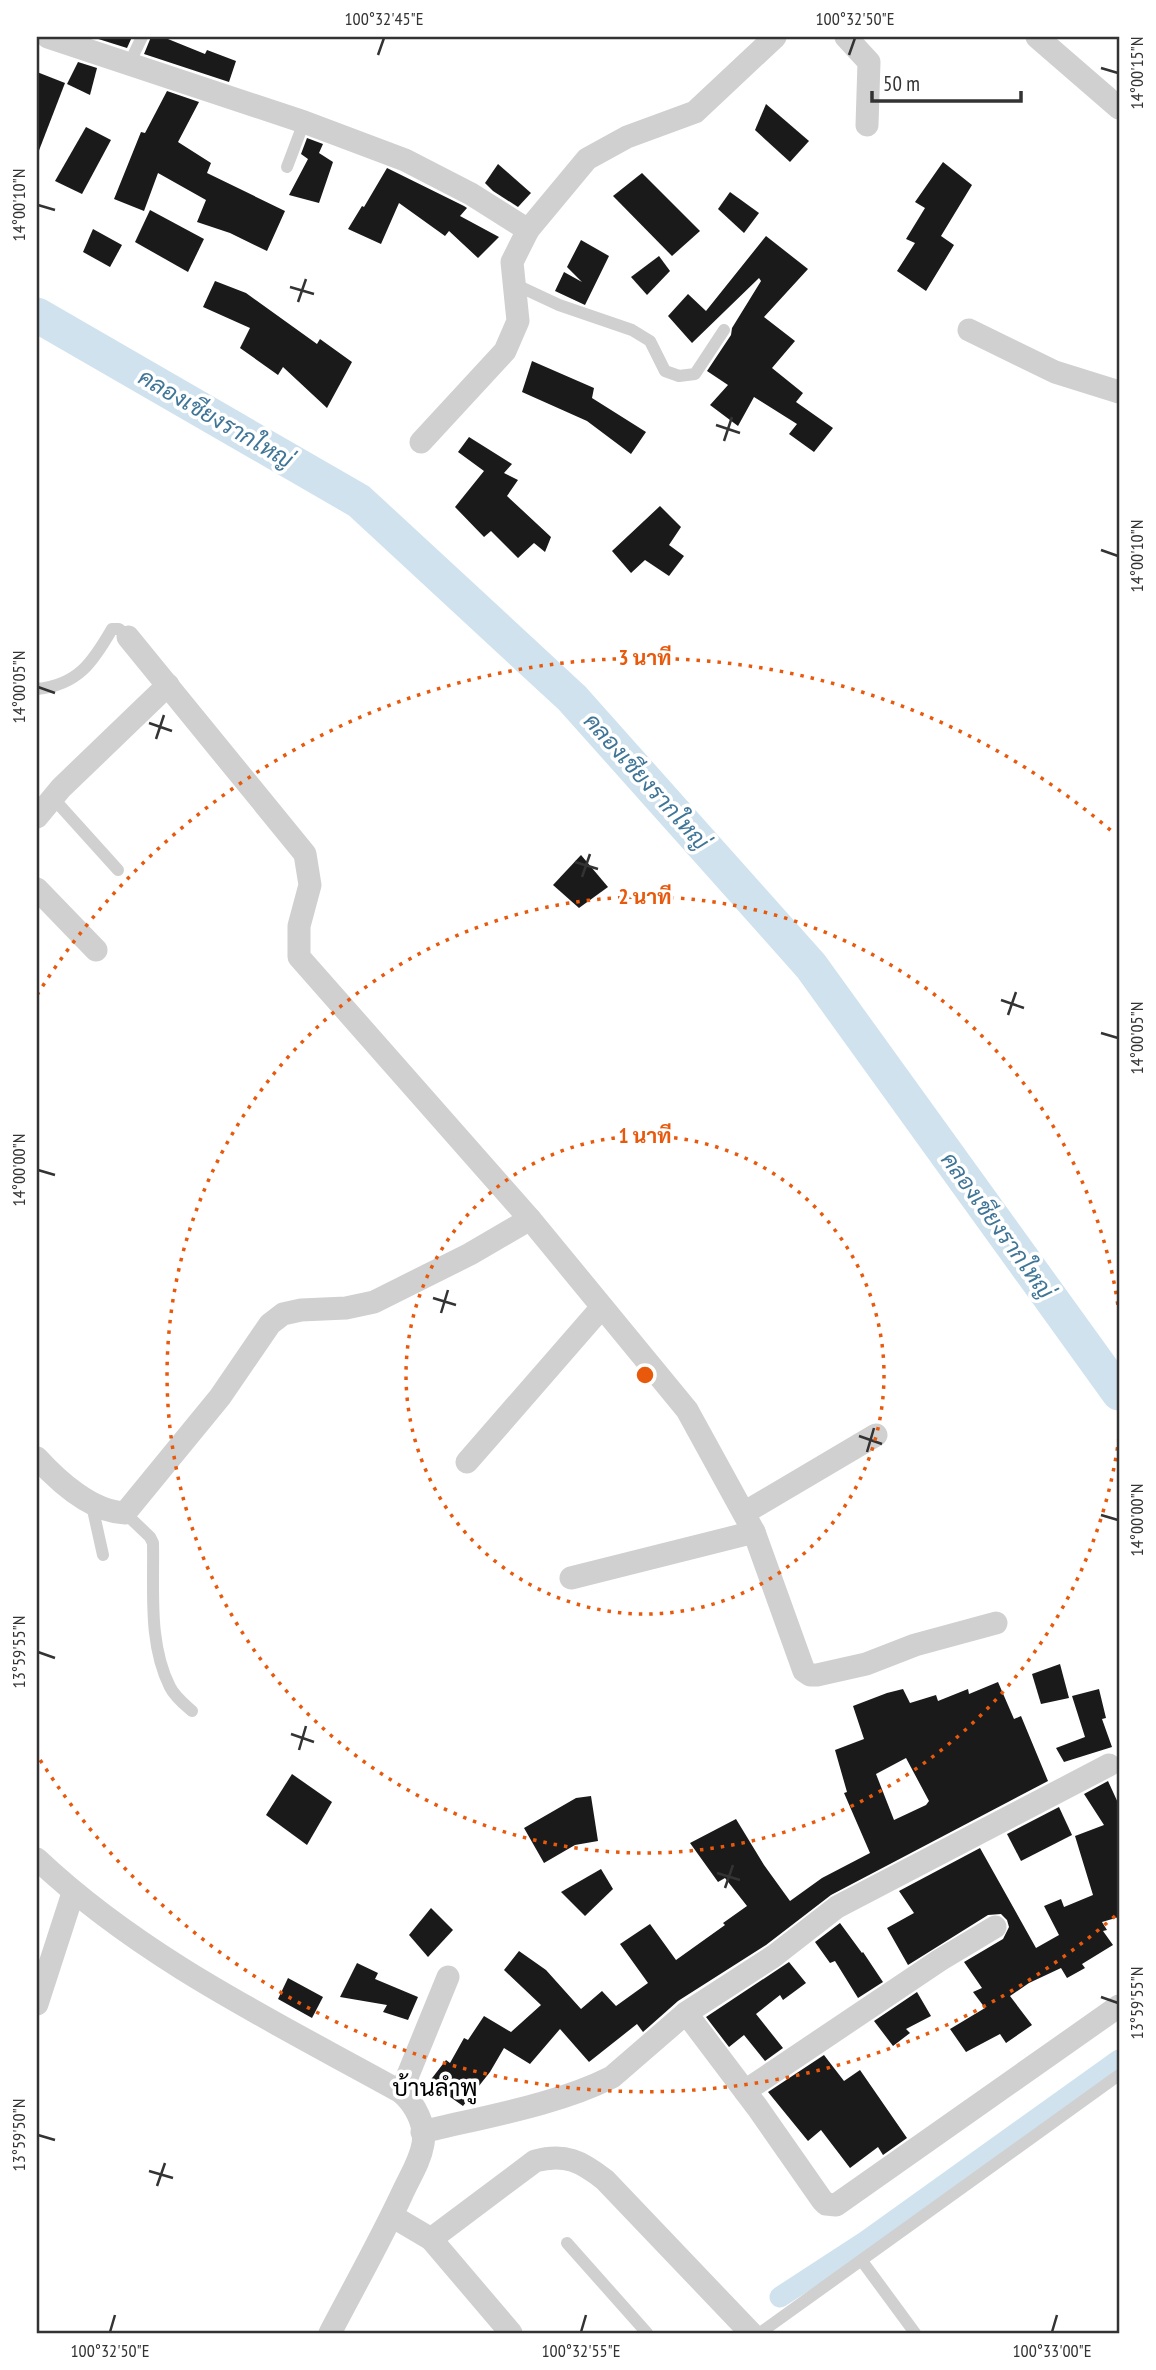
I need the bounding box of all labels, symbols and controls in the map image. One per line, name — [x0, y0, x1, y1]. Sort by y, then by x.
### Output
text: 100°32'45"E — [345, 7, 423, 30]
text: 100°32'50"E — [816, 7, 894, 30]
text: 14°00'15"N — [1125, 37, 1148, 109]
scale bar — [872, 60, 1021, 104]
text: 50 m — [883, 70, 920, 97]
text: 14°00'10"N — [7, 169, 30, 241]
water label: คลองเชียงรากใหญ่ — [133, 361, 300, 475]
text: 14°00'10"N — [1125, 520, 1148, 592]
text: 3 นาที — [619, 644, 671, 671]
text: 14°00'05"N — [7, 651, 30, 723]
water label: คลองเชียงรากใหญ่ — [578, 706, 717, 856]
text: 2 นาที — [619, 883, 671, 910]
text: 14°00'05"N — [1125, 1002, 1148, 1074]
text: 1 นาที — [619, 1122, 671, 1149]
text: 14°00'00"N — [7, 1134, 30, 1206]
water label: คลองเชียงรากใหญ่ — [935, 1146, 1062, 1305]
centre of rings — [633, 1363, 657, 1387]
text: 14°00'00"N — [1125, 1484, 1148, 1556]
text: 13°59'55"N — [7, 1616, 30, 1688]
text: 13°59'55"N — [1125, 1967, 1148, 2039]
district label: บ้านลำพู — [392, 2072, 478, 2105]
text: 13°59'50"N — [7, 2099, 30, 2171]
text: 100°32'50"E — [71, 2339, 149, 2362]
text: 100°32'55"E — [542, 2339, 620, 2362]
text: 100°33'00"E — [1013, 2339, 1091, 2362]

